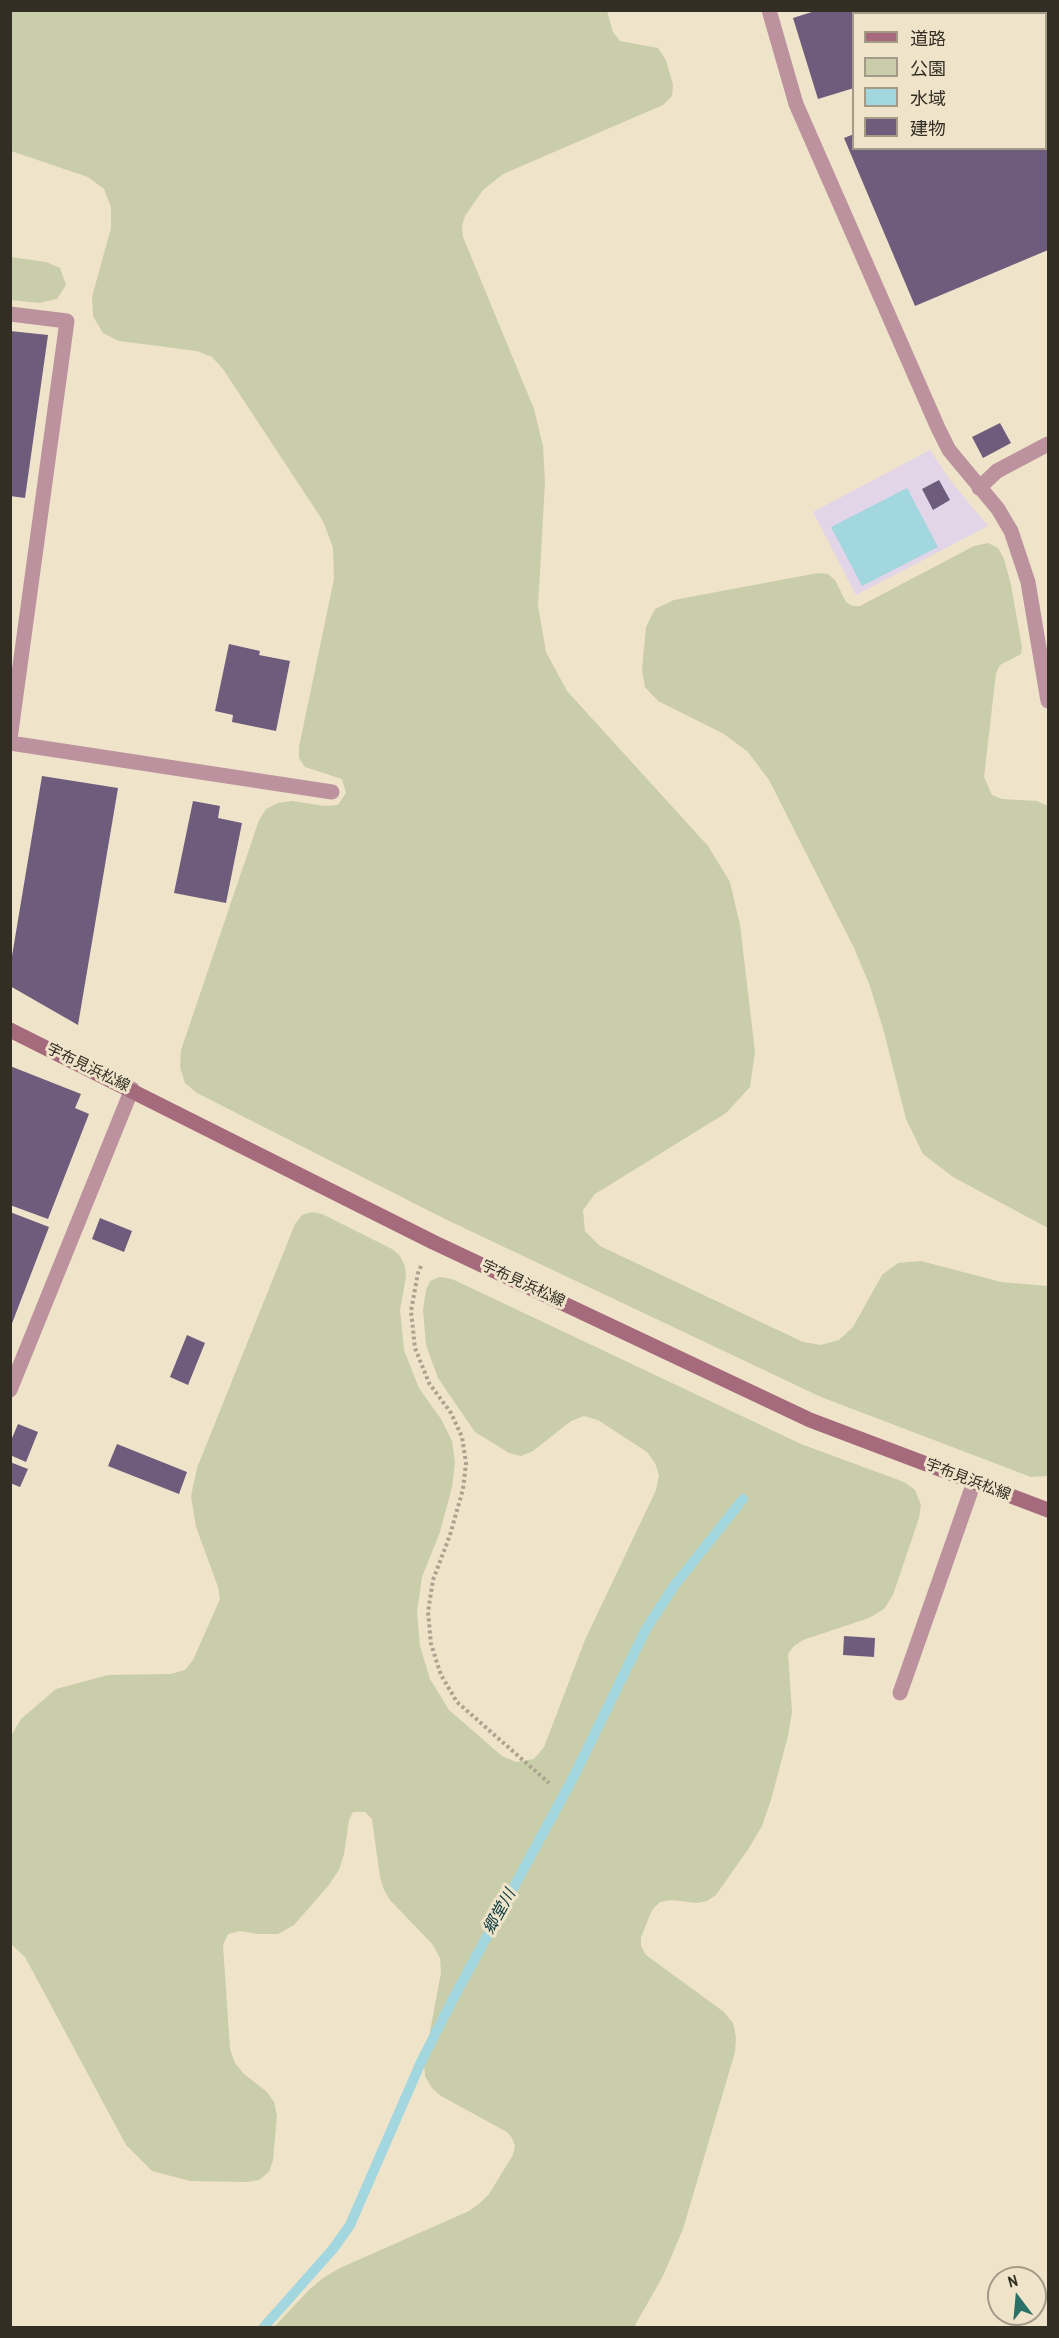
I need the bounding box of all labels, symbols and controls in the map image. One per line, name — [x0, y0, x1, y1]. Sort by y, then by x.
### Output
legend — [852, 12, 1047, 150]
text: 道路 — [910, 26, 946, 51]
text: 公園 — [910, 56, 946, 81]
text: 水域 — [910, 86, 946, 111]
text: 建物 — [910, 116, 946, 141]
street label: 宇布見浜松線 — [44, 1040, 132, 1096]
street label: 宇布見浜松線 — [478, 1257, 568, 1311]
street label: 宇布見浜松線 — [923, 1455, 1013, 1505]
water label: 郷堂川 — [480, 1886, 520, 1938]
north arrow — [987, 2266, 1047, 2326]
text: N — [1005, 2269, 1020, 2293]

